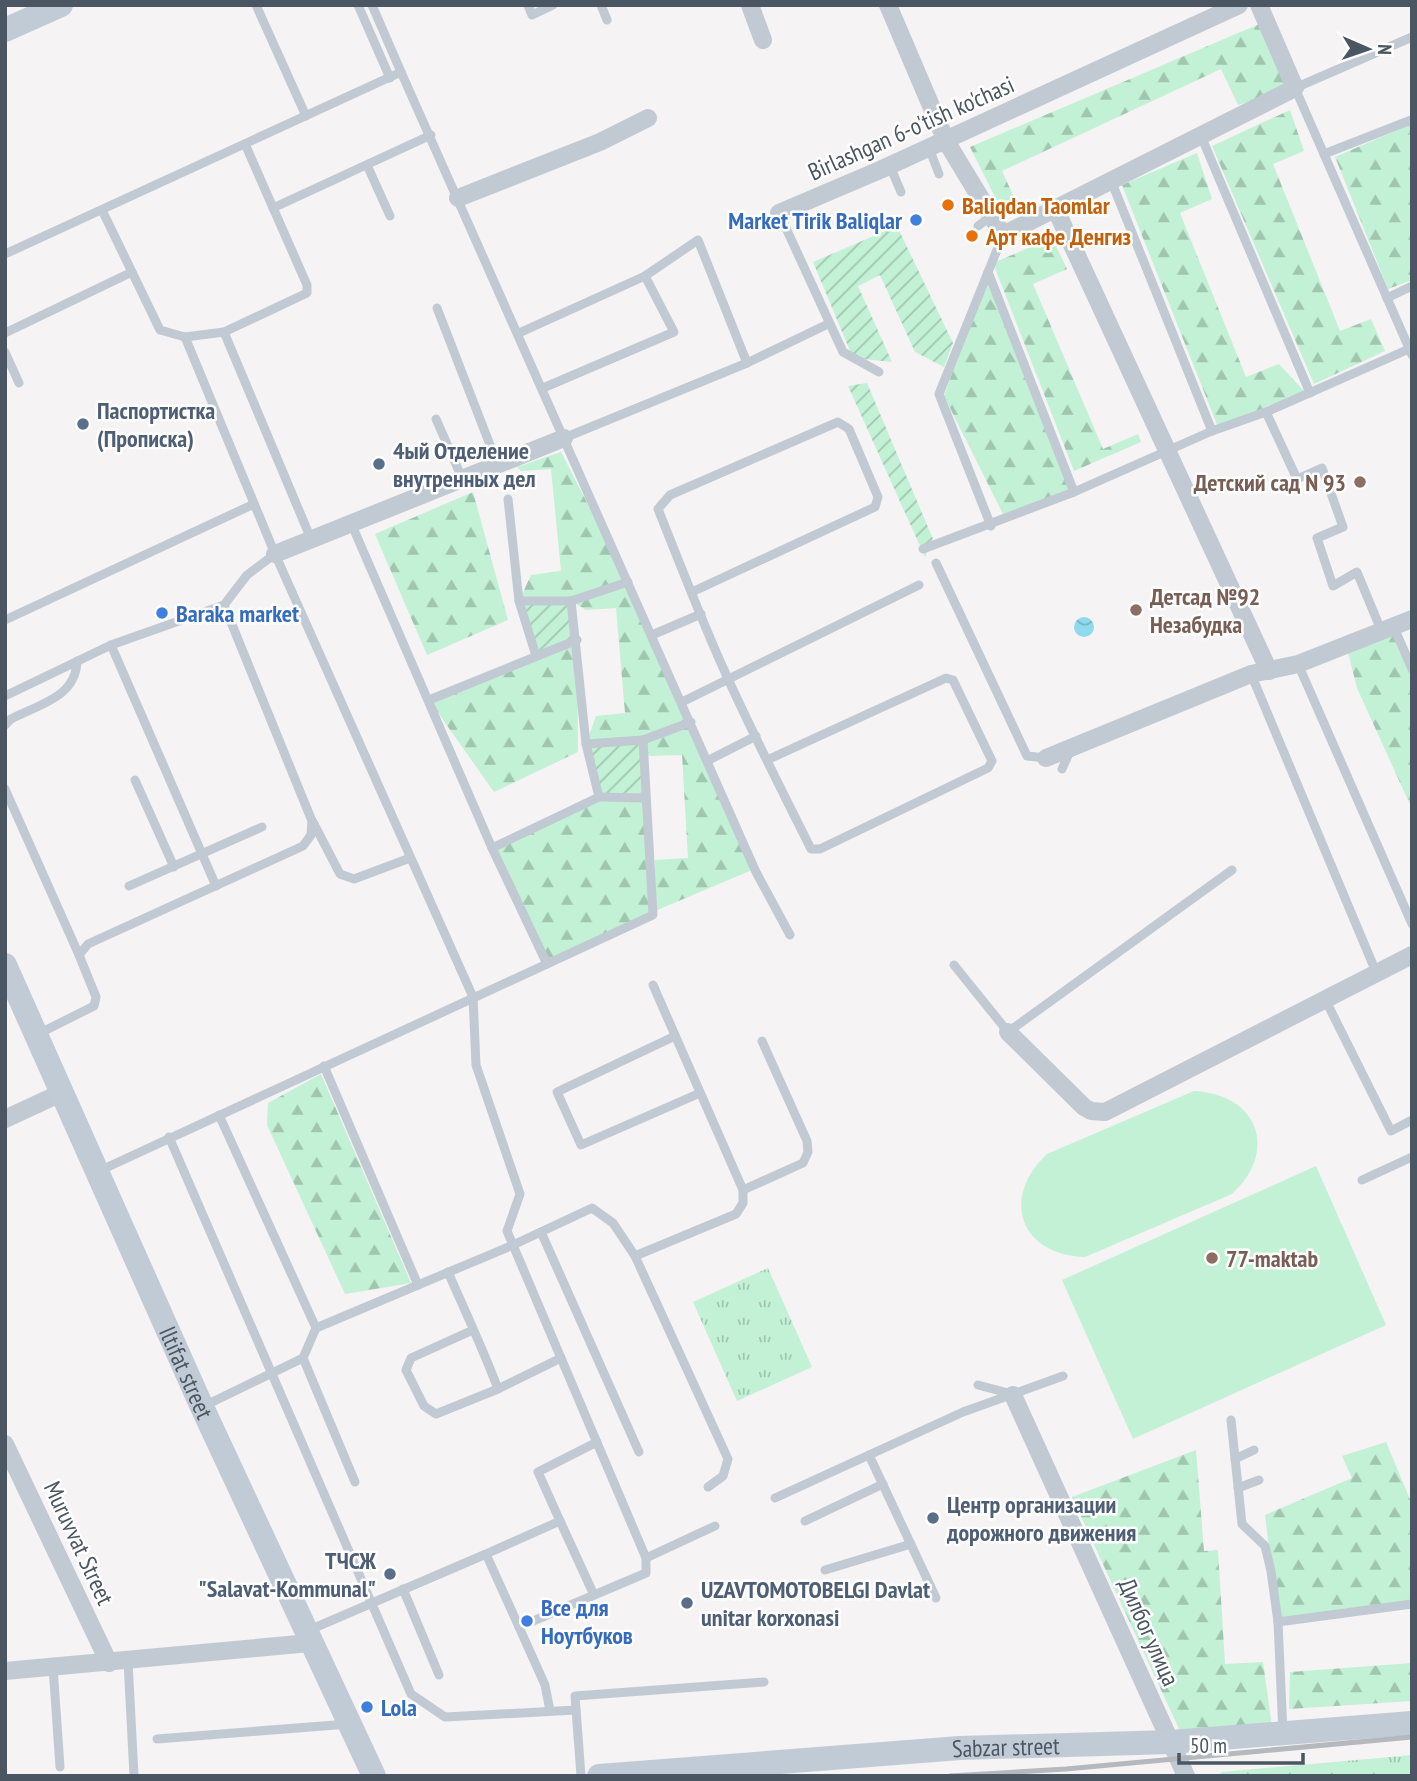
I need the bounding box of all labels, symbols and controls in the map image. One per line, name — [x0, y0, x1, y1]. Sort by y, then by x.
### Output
north arrow — [1333, 14, 1403, 84]
text: N — [1373, 44, 1397, 55]
street label: Birlashgan 6-o'tish ko'chasi — [803, 69, 1019, 187]
place label: Baliqdan Taomlar — [962, 190, 1111, 221]
marker: Baliqdan Taomlar — [940, 197, 956, 213]
place label: Market Tirik Baliqlar — [728, 205, 903, 236]
marker: Market Tirik Baliqlar — [908, 212, 924, 228]
place label: Арт кафе Денгиз — [985, 221, 1131, 252]
marker: Арт кафе Денгиз — [964, 228, 980, 244]
place label: Паспортистка (Прописка) — [97, 395, 215, 454]
marker: Паспортистка (Прописка) — [75, 416, 91, 432]
place label: 4ый Отделение внутренных дел — [393, 435, 536, 494]
marker: 4ый Отделение внутренных дел — [371, 456, 387, 472]
place label: Детский сад N 93 — [1194, 467, 1346, 498]
marker: Детский сад N 93 — [1352, 474, 1368, 490]
place label: Детсад №92 Незабудка — [1150, 581, 1260, 640]
place label: Baraka market — [176, 598, 299, 629]
marker: Детсад №92 Незабудка — [1128, 602, 1144, 618]
marker: Baraka market — [154, 605, 170, 621]
place label: 77-maktab — [1226, 1243, 1318, 1274]
marker: 77-maktab — [1204, 1250, 1220, 1266]
street label: Iltifаt street — [152, 1321, 221, 1424]
street label: Muruvvat Street — [37, 1476, 121, 1610]
place label: Центр организации дорожного движения — [946, 1489, 1136, 1548]
marker: Центр организации дорожного движения — [925, 1510, 941, 1526]
place label: ТЧСЖ "Salavat-Kommunal" — [198, 1545, 376, 1604]
marker: ТЧСЖ "Salavat-Kommunal" — [382, 1566, 398, 1582]
street label: Дилбог улица — [1112, 1573, 1186, 1691]
place label: UZAVTOMOTOBELGI Davlat unitar korxonasi — [701, 1574, 930, 1633]
place label: Все для Ноутбуков — [541, 1592, 633, 1651]
marker: UZAVTOMOTOBELGI Davlat unitar korxonasi — [679, 1595, 695, 1611]
marker: Все для Ноутбуков — [519, 1613, 535, 1629]
place label: Lola — [381, 1692, 417, 1723]
marker: Lola — [359, 1699, 375, 1715]
scale bar — [1179, 1722, 1303, 1766]
street label: Sabzar street — [951, 1730, 1060, 1764]
text: 50 m — [1190, 1732, 1227, 1759]

